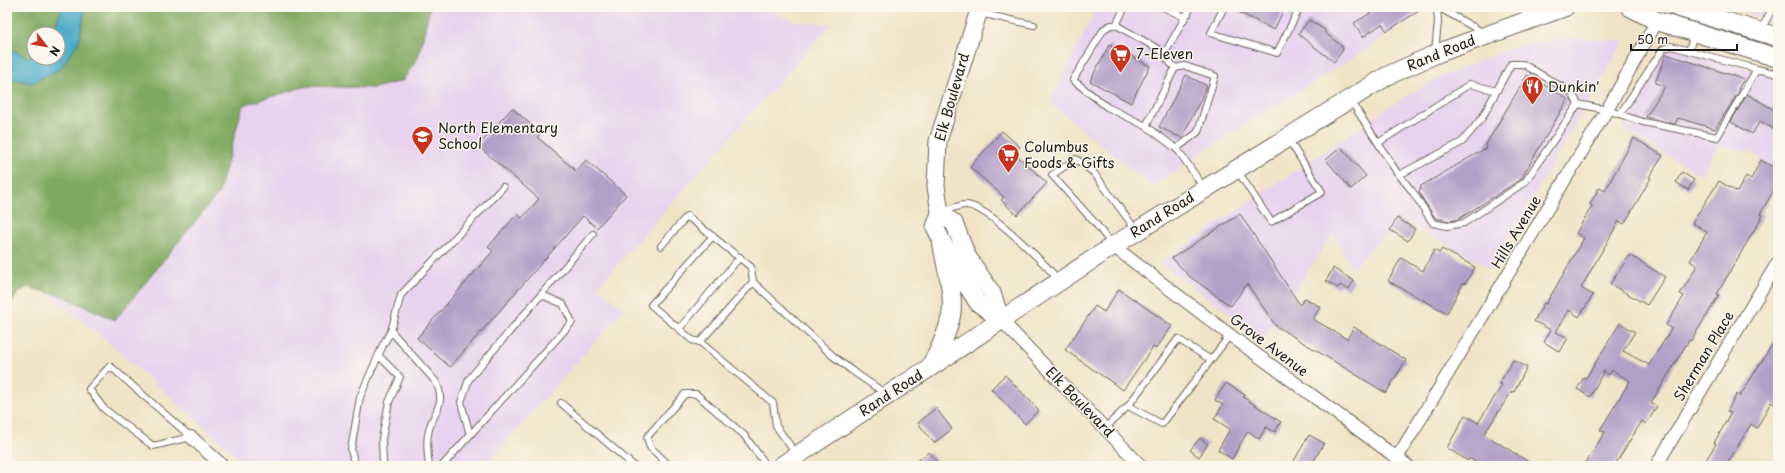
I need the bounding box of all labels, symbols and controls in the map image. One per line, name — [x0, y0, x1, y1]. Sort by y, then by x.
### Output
north arrow — [26, 26, 66, 66]
scale bar — [1631, 26, 1737, 52]
street label: Rand Road — [1403, 29, 1478, 76]
text: 50 m — [1637, 30, 1668, 48]
supermarket icon: 7-Eleven — [1107, 41, 1133, 74]
text: N — [45, 43, 65, 60]
place label: 7-Eleven — [1136, 43, 1193, 64]
street label: Elk Boulevard — [929, 50, 974, 143]
restaurant icon: Dunkin' — [1520, 74, 1546, 107]
place label: Dunkin' — [1548, 76, 1600, 97]
place label: North Elementary School — [438, 117, 558, 154]
school or university icon: North Elementary School — [409, 123, 435, 156]
place label: Columbus Foods & Gifts — [1024, 136, 1115, 173]
supermarket icon: Columbus Foods & Gifts — [996, 142, 1022, 175]
street label: Rand Road — [1125, 186, 1198, 243]
street label: Hills Avenue — [1485, 191, 1546, 272]
street label: Sherman Place — [1668, 306, 1739, 405]
street label: Grove Avenue — [1226, 308, 1313, 381]
street label: Elk Boulevard — [1041, 362, 1120, 442]
street label: Rand Road — [855, 364, 927, 421]

